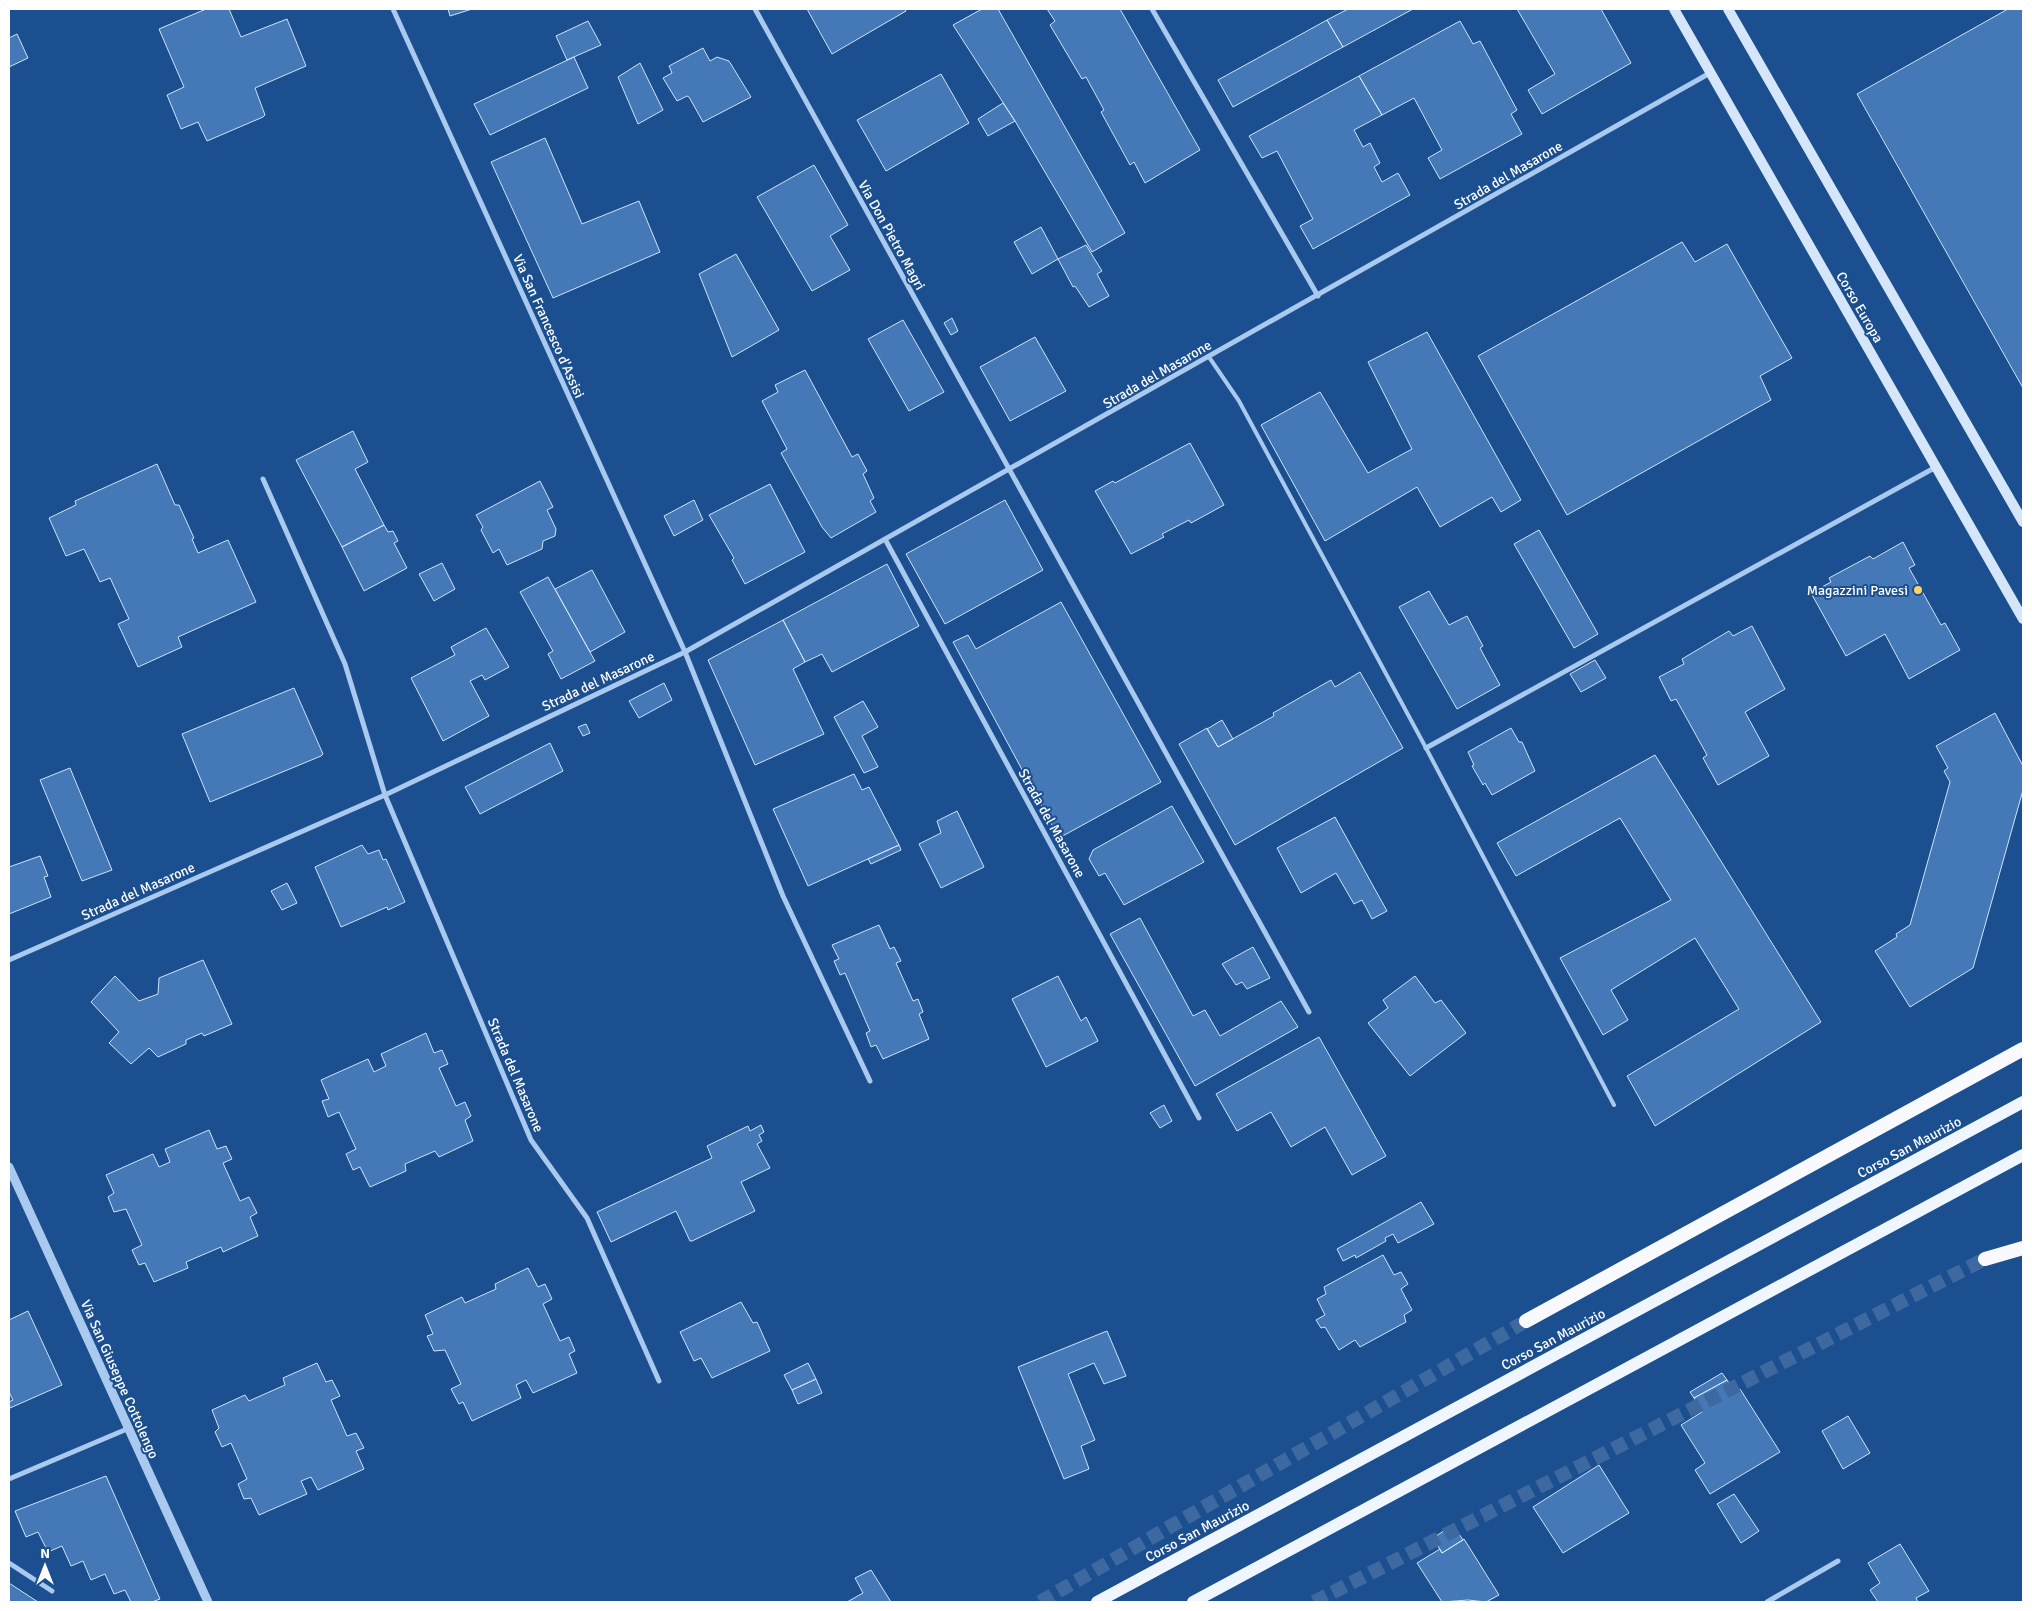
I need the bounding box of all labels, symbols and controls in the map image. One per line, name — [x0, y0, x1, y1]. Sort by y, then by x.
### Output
street label: Strada del Masarone — [1451, 137, 1566, 213]
street label: Via Don Pietro Magri — [854, 177, 929, 293]
street label: Via San Francesco d'Assisi — [509, 252, 588, 401]
street label: Corso Europa — [1832, 269, 1887, 346]
street label: Strada del Masarone — [1100, 336, 1215, 412]
place label: Magazzini Pavesi — [1807, 582, 1908, 599]
marker: Magazzini Pavesi — [1912, 584, 1924, 596]
street label: Strada del Masarone — [539, 648, 657, 715]
street label: Strada del Masarone — [1014, 766, 1089, 881]
street label: Strada del Masarone — [79, 859, 198, 924]
street label: Strada del Masarone — [484, 1016, 547, 1135]
street label: Corso San Maurizio — [1854, 1113, 1964, 1182]
street label: Via San Giuseppe Cottolengo — [77, 1297, 162, 1461]
street label: Corso San Maurizio — [1498, 1305, 1608, 1374]
street label: Corso San Maurizio — [1142, 1497, 1252, 1566]
north arrow — [20, 1541, 70, 1591]
text: N — [40, 1545, 50, 1562]

